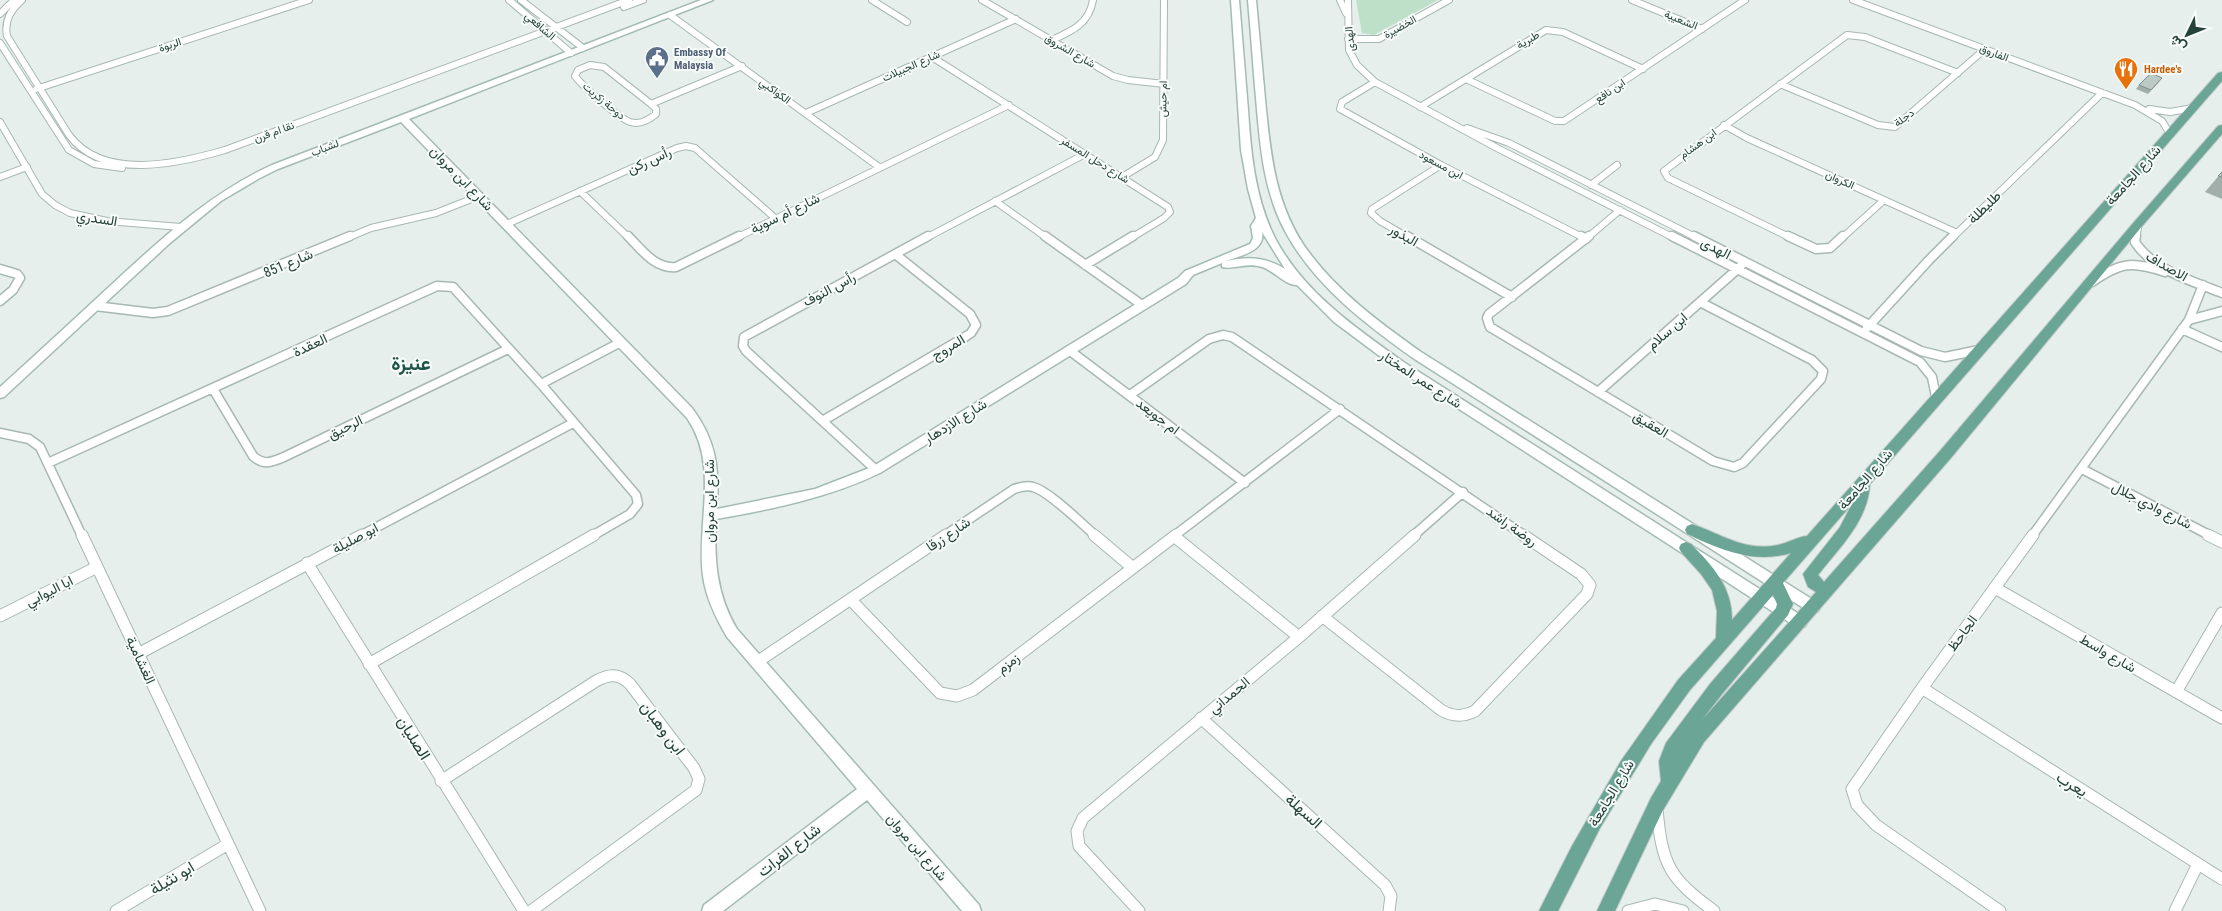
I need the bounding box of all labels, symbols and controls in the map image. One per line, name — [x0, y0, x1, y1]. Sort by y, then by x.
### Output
street label: الشعيبة — [1662, 7, 1700, 33]
street label: الشافعي — [520, 9, 558, 45]
north arrow — [2162, 10, 2212, 60]
street label: الخضيرة — [1381, 13, 1419, 41]
street label: الهدى — [1342, 26, 1358, 52]
street label: طبرية — [1514, 28, 1542, 52]
street label: شارع الشروق — [1042, 31, 1098, 72]
text: ش — [2166, 31, 2190, 55]
street label: الربوة — [157, 35, 183, 55]
street label: الفاروق — [1978, 42, 2010, 64]
public building icon: Embassy Of Malaysia — [644, 45, 670, 79]
place label: Embassy Of Malaysia — [674, 46, 726, 72]
street label: شارع الجبيلات — [880, 47, 943, 85]
restaurant icon: Hardee's — [2113, 56, 2139, 90]
place label: Hardee's — [2144, 63, 2182, 76]
street label: الكواكبي — [755, 75, 793, 109]
street label: ابن نافع — [1592, 76, 1628, 107]
street label: دوحة زكريت — [580, 80, 628, 122]
street label: ام حيش — [1156, 81, 1171, 117]
street label: دجلة — [1891, 106, 1917, 130]
street label: نقا ام قرن — [252, 119, 296, 146]
street label: ابن هشام — [1677, 126, 1720, 163]
street label: شارع دحل المسفر — [1057, 133, 1132, 187]
street label: لشباب — [309, 137, 341, 159]
street label: شارع ابن مروان — [425, 142, 497, 216]
street label: شارع الجامعة — [2102, 142, 2166, 210]
street label: رأس ركن — [624, 143, 674, 178]
street label: ابن مسعود — [1417, 148, 1465, 182]
street label: الكروان — [1824, 168, 1856, 192]
street label: طليطلة — [1964, 187, 2004, 227]
street label: شارع أم سوية — [748, 189, 824, 239]
street label: السدري — [75, 207, 119, 233]
street label: البذور — [1385, 220, 1421, 250]
street label: الهدى — [1698, 234, 1734, 263]
street label: شارع 851 — [261, 245, 316, 283]
street label: الاصداف — [2143, 248, 2191, 284]
street label: رأس النوف — [800, 268, 859, 310]
street label: ابن سلام — [1643, 309, 1691, 354]
street label: العقدة — [290, 330, 330, 360]
street label: المروج — [928, 331, 969, 366]
street label: شارع عمر المختار — [1375, 346, 1465, 414]
district label: عنيزة — [391, 352, 431, 376]
street label: ام جويعد — [1133, 394, 1183, 438]
street label: شارع الازدهار — [920, 395, 991, 450]
street label: العقيق — [1630, 407, 1671, 442]
street label: الرحيق — [325, 412, 366, 443]
street label: شارع الجامعة — [1834, 446, 1898, 514]
street label: شارع ابن مروان — [701, 459, 720, 543]
street label: شارع وادي جلال — [2108, 478, 2195, 536]
street label: روضة راشد — [1483, 503, 1541, 550]
street label: شارع زرقا — [923, 513, 975, 557]
street label: ابو صليلة — [329, 519, 381, 558]
street label: ابا اليوابي — [22, 572, 77, 613]
street label: الجاحظ — [1944, 612, 1981, 655]
street label: شارع واسط — [2075, 630, 2139, 678]
street label: الغشامية — [123, 634, 159, 686]
street label: زمزم — [994, 649, 1023, 677]
street label: الحمداني — [1205, 673, 1255, 720]
street label: ابن وهبان — [636, 697, 689, 759]
street label: الصليان — [393, 713, 435, 763]
street label: شارع الجامعة — [1585, 757, 1640, 831]
street label: يعرب — [2052, 767, 2091, 802]
street label: السهلة — [1281, 789, 1326, 833]
street label: شارع ابن مروان — [881, 810, 950, 886]
street label: شارع الفرات — [754, 819, 826, 882]
street label: ابو نثيلة — [146, 857, 198, 900]

